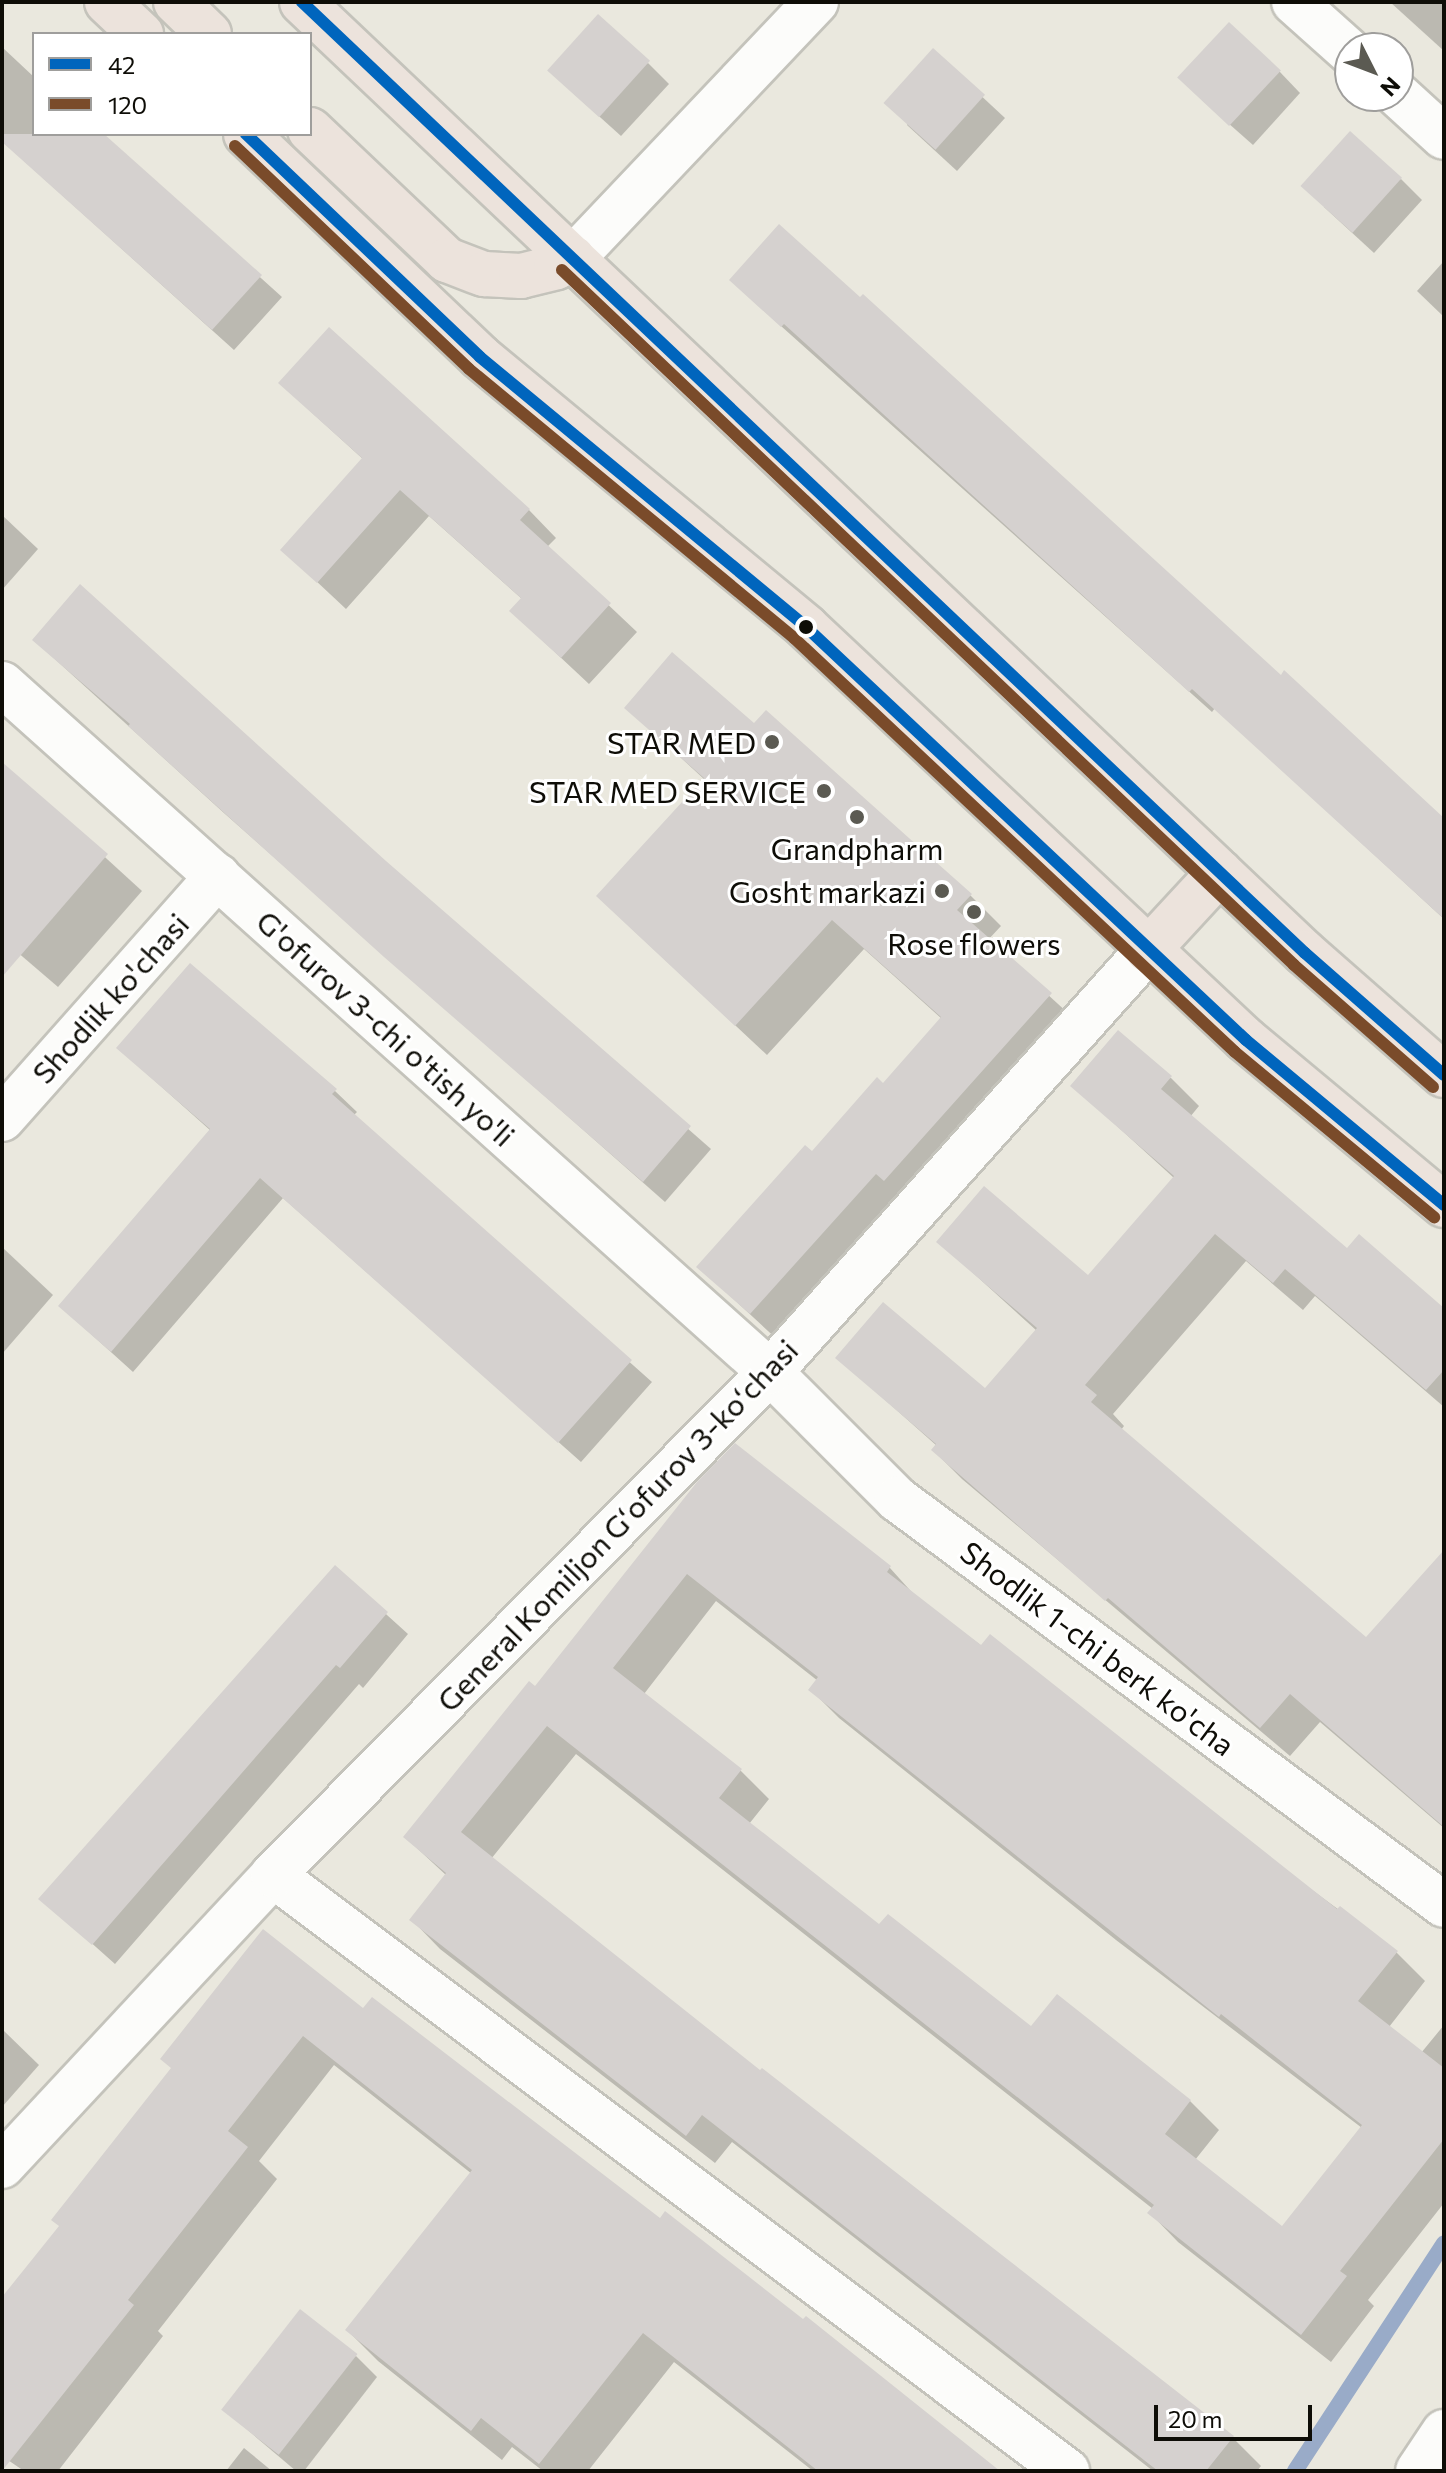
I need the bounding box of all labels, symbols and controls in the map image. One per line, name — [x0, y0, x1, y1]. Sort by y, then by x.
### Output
legend — [32, 32, 312, 136]
north arrow — [1334, 32, 1414, 112]
text: 42 — [108, 50, 135, 79]
text: N — [1375, 72, 1406, 102]
text: 120 — [108, 90, 147, 119]
unlabelled marker — [798, 619, 814, 635]
place label: STAR MED — [607, 724, 756, 760]
marker: STAR MED — [763, 733, 781, 751]
place label: STAR MED SERVICE — [529, 773, 806, 809]
marker: STAR MED SERVICE — [813, 780, 835, 802]
marker: Grandpharm — [848, 808, 866, 826]
place label: Grandpharm — [771, 830, 943, 866]
place label: Gosht markazi — [729, 873, 926, 909]
marker: Gosht markazi — [933, 882, 951, 900]
street label: G'ofurov 3-chi o'tish yo'li — [250, 903, 522, 1153]
marker: Rose flowers — [965, 903, 983, 921]
street label: Shodlik ko'chasi — [24, 906, 196, 1090]
place label: Rose flowers — [887, 925, 1061, 961]
street label: General Komiljon Gʻofurov 3-koʻchasi — [429, 1332, 805, 1718]
street label: Shodlik 1-chi berk ko'cha — [954, 1533, 1242, 1763]
scale bar — [1158, 2389, 1316, 2439]
text: 20 m — [1168, 2404, 1222, 2433]

